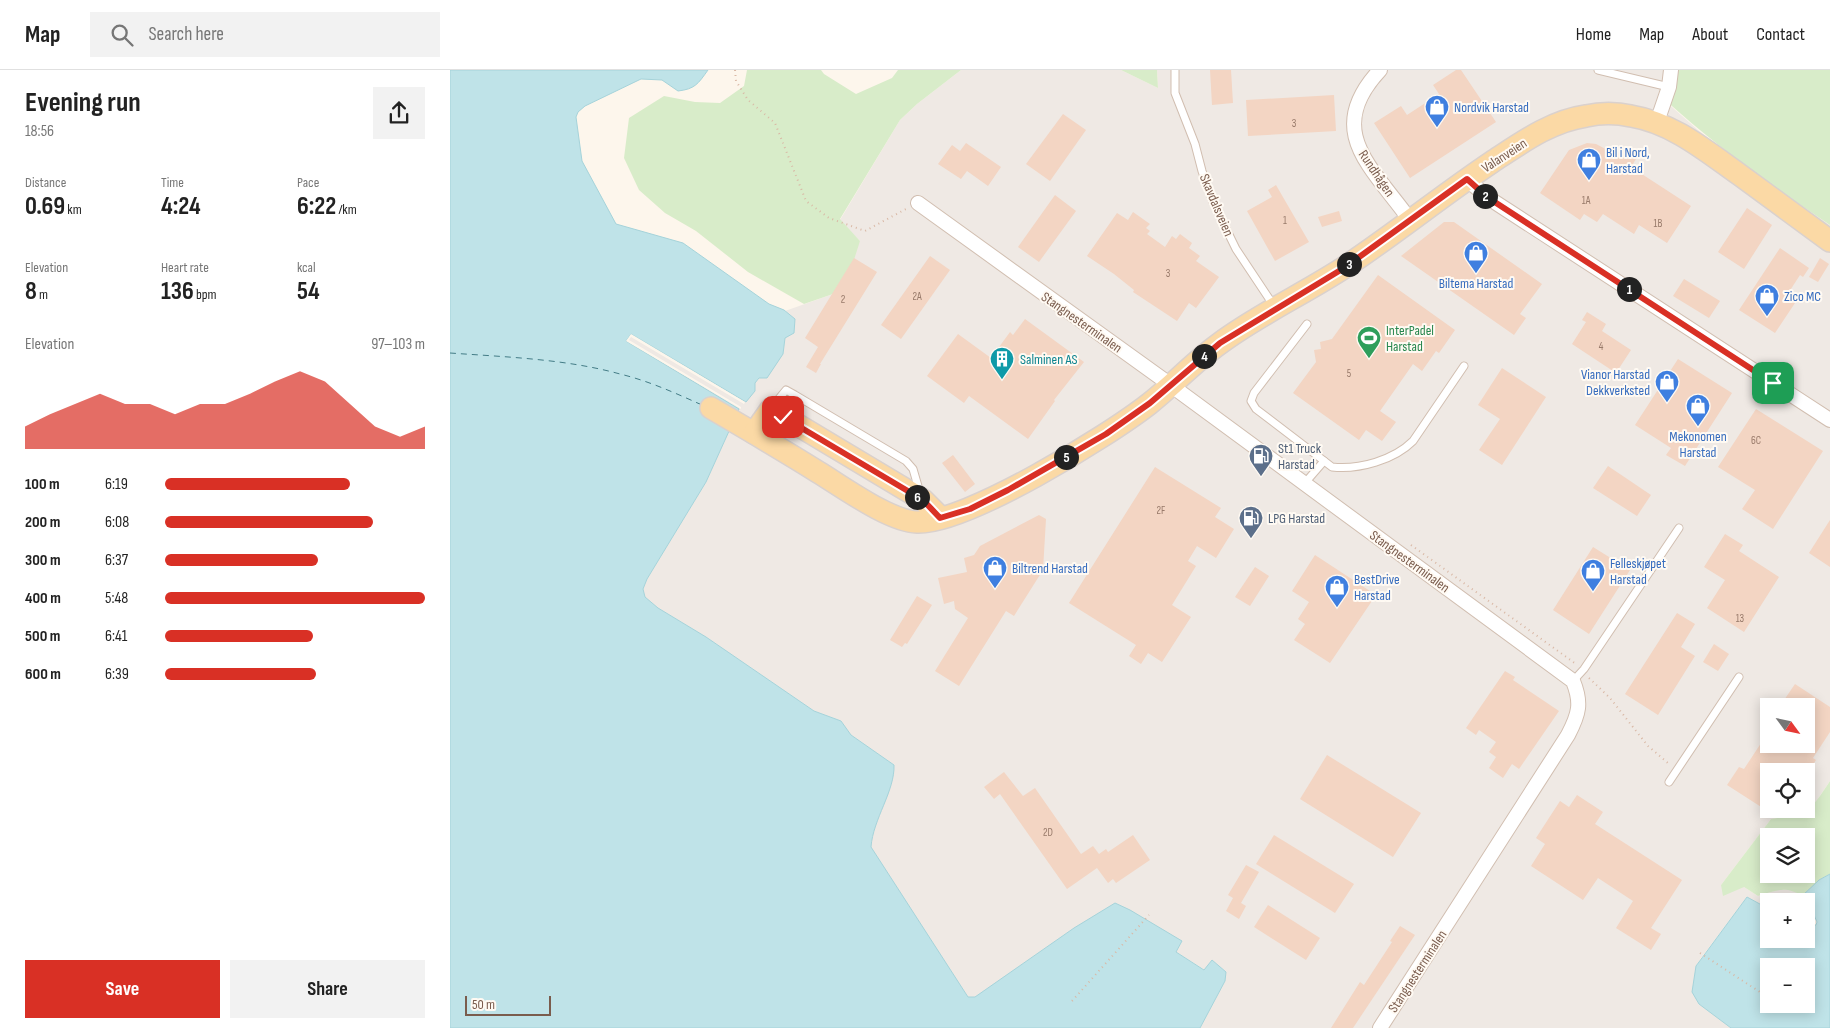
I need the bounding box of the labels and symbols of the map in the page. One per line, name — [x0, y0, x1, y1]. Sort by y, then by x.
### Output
shop icon: Nordvik Harstad — [1424, 94, 1450, 128]
place label: Nordvik Harstad — [1454, 99, 1529, 116]
house number: 3 — [1292, 117, 1297, 130]
street label: Valanveien — [1479, 135, 1530, 176]
place label: Bil i Nord, Harstad — [1606, 144, 1650, 177]
street label: Rundhågen — [1355, 147, 1398, 200]
shop icon: Bil i Nord, Harstad — [1576, 147, 1602, 181]
street label: Skavdalsveien — [1196, 172, 1237, 239]
pin: 2 — [1472, 184, 1498, 208]
house number: 1A — [1582, 194, 1591, 207]
house number: 1 — [1283, 214, 1287, 227]
house number: 1B — [1654, 217, 1663, 230]
shop icon: Biltema Harstad — [1463, 240, 1489, 274]
pin: 3 — [1336, 252, 1362, 276]
house number: 3 — [1166, 267, 1171, 280]
place label: Biltema Harstad — [1439, 275, 1513, 292]
pin: 1 — [1616, 276, 1642, 302]
shop icon: Zico MC — [1754, 283, 1780, 317]
street label: Stangnesterminalen — [1038, 288, 1125, 357]
place label: Zico MC — [1784, 288, 1821, 305]
house number: 2A — [912, 290, 922, 303]
house number: 2 — [841, 293, 846, 306]
place label: InterPadel Harstad — [1386, 322, 1434, 355]
sports icon: InterPadel Harstad — [1356, 325, 1382, 359]
house number: 4 — [1599, 340, 1604, 353]
pin: 4 — [1192, 344, 1216, 368]
building icon: Salminen AS — [989, 346, 1015, 380]
place label: Salminen AS — [1020, 351, 1077, 368]
pin — [1752, 362, 1794, 404]
place label: Vianor Harstad Dekkverksted — [1581, 366, 1650, 399]
house number: 5 — [1347, 367, 1351, 380]
shop icon: Vianor Harstad Dekkverksted — [1654, 369, 1680, 403]
shop icon: Mekonomen Harstad — [1685, 393, 1711, 427]
pin — [762, 396, 804, 438]
place label: Mekonomen Harstad — [1669, 428, 1727, 461]
house number: 6C — [1751, 434, 1761, 447]
place label: St1 Truck Harstad — [1278, 440, 1322, 473]
fuel station icon: St1 Truck Harstad — [1248, 443, 1274, 477]
pin: 5 — [1054, 444, 1078, 470]
pin: 6 — [904, 484, 930, 510]
house number: 2F — [1157, 504, 1165, 517]
fuel station icon: LPG Harstad — [1238, 505, 1264, 539]
place label: LPG Harstad — [1268, 510, 1325, 527]
street label: Stangnesterminalen — [1366, 527, 1453, 596]
shop icon: Biltrend Harstad — [982, 555, 1008, 589]
place label: Felleskjøpet Harstad — [1610, 555, 1666, 588]
shop icon: Felleskjøpet Harstad — [1580, 558, 1606, 592]
place label: Biltrend Harstad — [1012, 560, 1088, 577]
place label: BestDrive Harstad — [1354, 571, 1400, 604]
shop icon: BestDrive Harstad — [1324, 574, 1350, 608]
house number: 13 — [1736, 612, 1745, 625]
north arrow — [1760, 698, 1815, 752]
house number: 2D — [1043, 826, 1053, 839]
street label: Stangnesterminalen — [1384, 927, 1450, 1016]
scale bar — [465, 993, 551, 1016]

